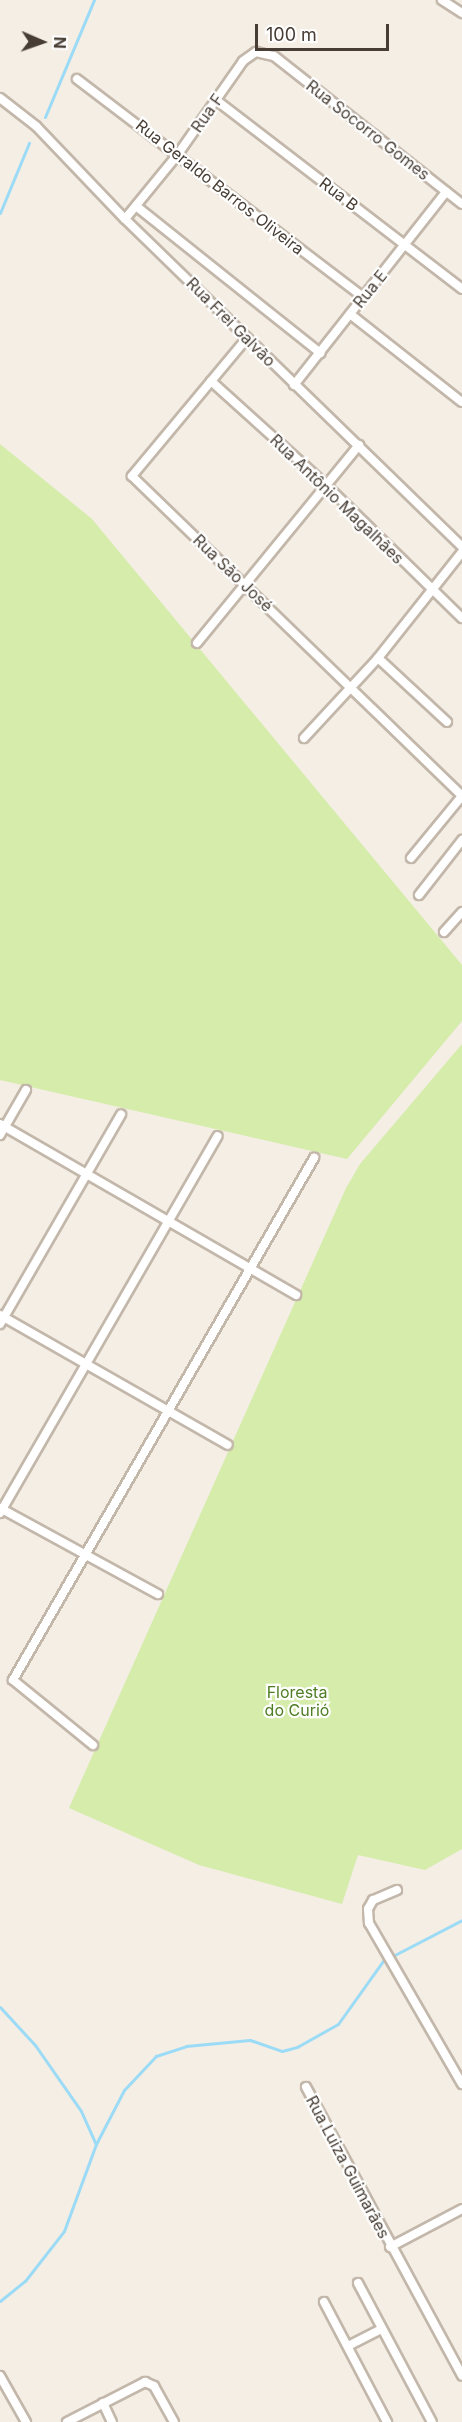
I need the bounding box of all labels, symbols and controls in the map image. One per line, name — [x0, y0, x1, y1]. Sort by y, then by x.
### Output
north arrow — [12, 12, 72, 72]
scale bar — [258, 12, 392, 50]
text: 100 m — [266, 24, 317, 45]
text: N — [50, 36, 70, 49]
street label: Rua Socorro Gomes — [302, 76, 434, 184]
street label: Rua F — [187, 90, 227, 136]
street label: Rua Geraldo Barros Oliveira — [132, 115, 308, 259]
street label: Rua B — [316, 173, 362, 215]
street label: Rua E — [349, 266, 391, 312]
street label: Rua Frei Galvão — [182, 273, 280, 371]
street label: Rua Antônio Magalhães — [266, 430, 408, 568]
street label: Rua São José — [189, 530, 277, 616]
park label: Floresta do Curió — [265, 1682, 329, 1720]
street label: Rua Luiza Guimarães — [302, 2092, 394, 2242]

